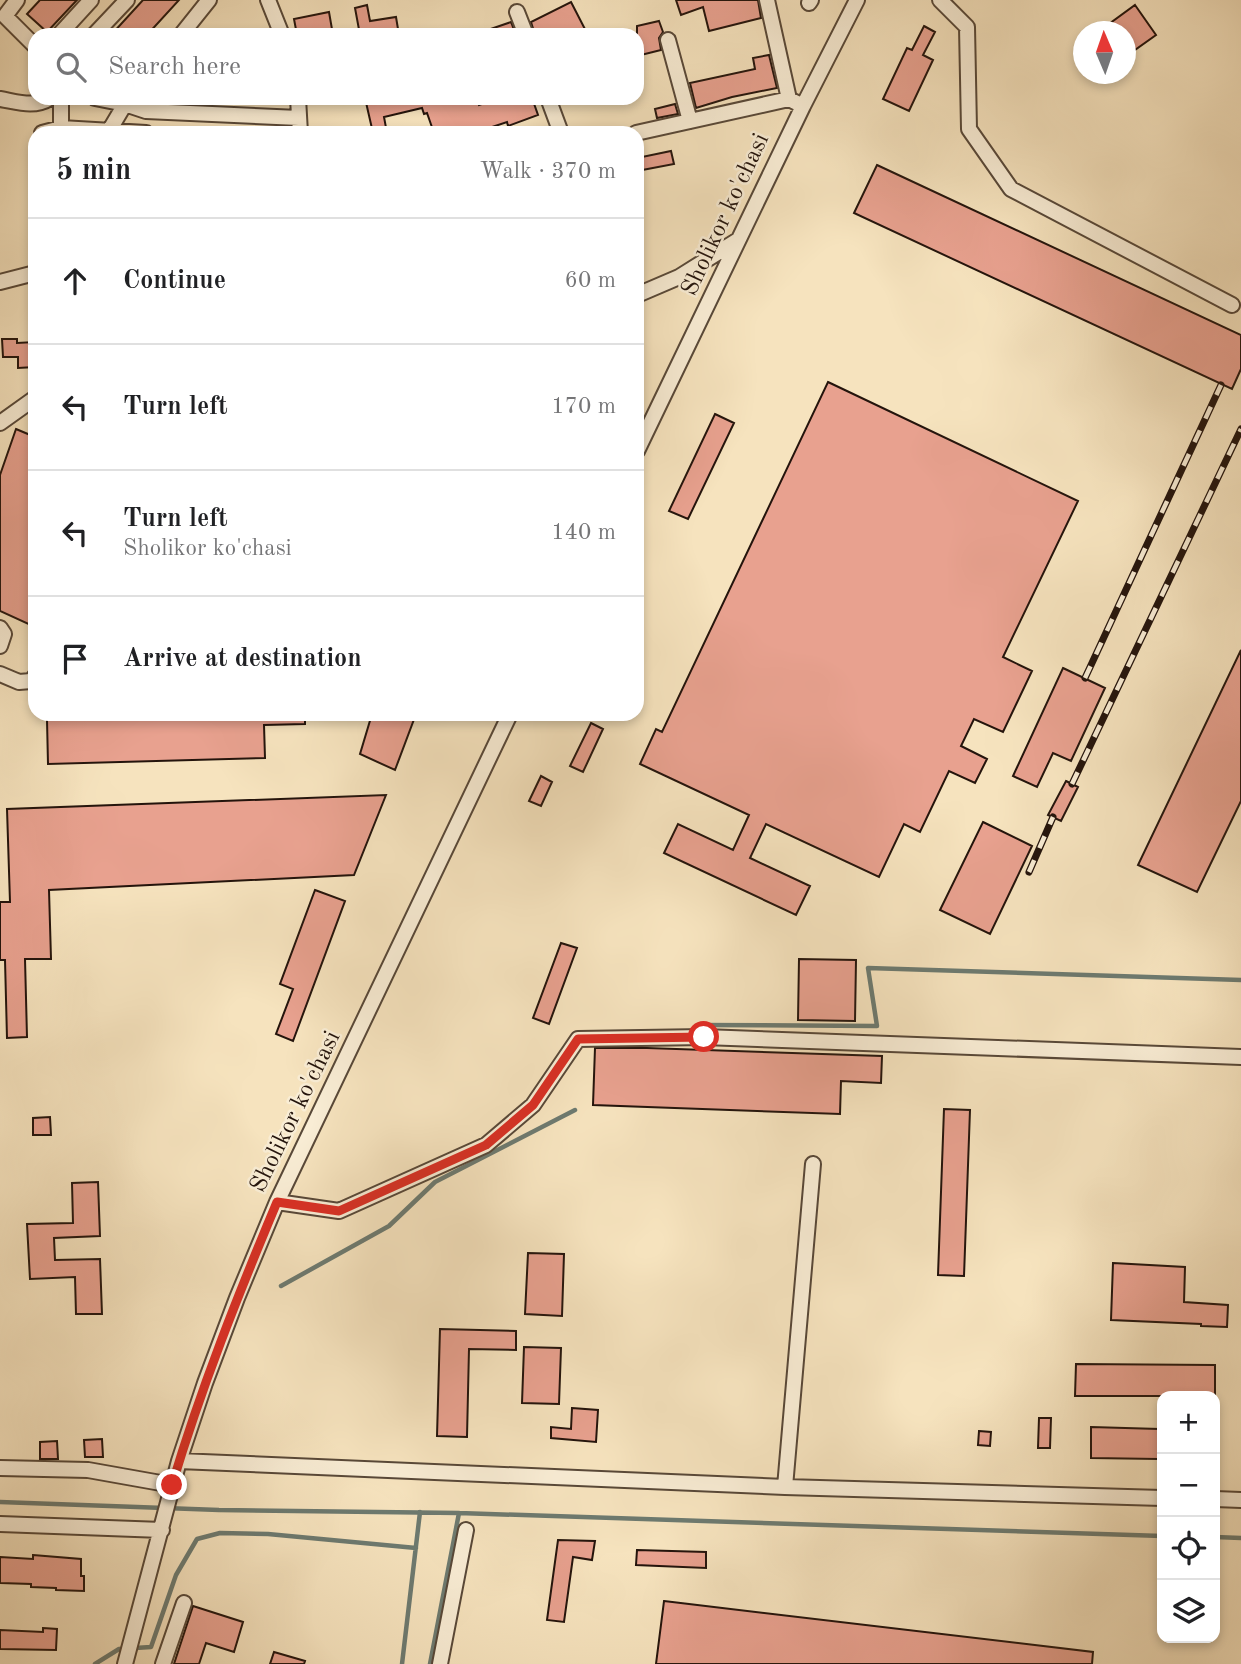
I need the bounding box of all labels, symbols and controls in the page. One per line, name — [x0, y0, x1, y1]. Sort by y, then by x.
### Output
north arrow — [1073, 21, 1136, 84]
search box — [28, 28, 644, 105]
icon: search — [52, 48, 90, 86]
text: Search here — [108, 54, 241, 80]
street label: Sholikor ko'chasi — [678, 130, 774, 300]
text: 5 min — [56, 156, 131, 186]
text: Walk · 370 m — [480, 160, 616, 183]
icon: ahead — [56, 262, 94, 300]
text: Continue — [123, 268, 226, 294]
text: 60 m — [565, 269, 616, 292]
icon: left — [56, 388, 94, 426]
text: Turn left — [123, 394, 228, 420]
text: 170 m — [551, 395, 616, 418]
text: Turn left — [123, 506, 228, 532]
icon: left — [56, 514, 94, 552]
text: 140 m — [551, 521, 616, 544]
text: Sholikor ko'chasi — [123, 537, 292, 560]
icon: arrive — [56, 640, 94, 678]
text: Arrive at destination — [123, 646, 362, 672]
route start — [688, 1021, 719, 1052]
street label: Sholikor ko'chasi — [247, 1028, 345, 1196]
map controls — [1157, 1391, 1220, 1643]
button: + — [1157, 1391, 1220, 1454]
button: − — [1157, 1454, 1220, 1517]
route end — [156, 1469, 187, 1500]
button: locate — [1157, 1517, 1220, 1580]
button: layers — [1157, 1580, 1220, 1643]

